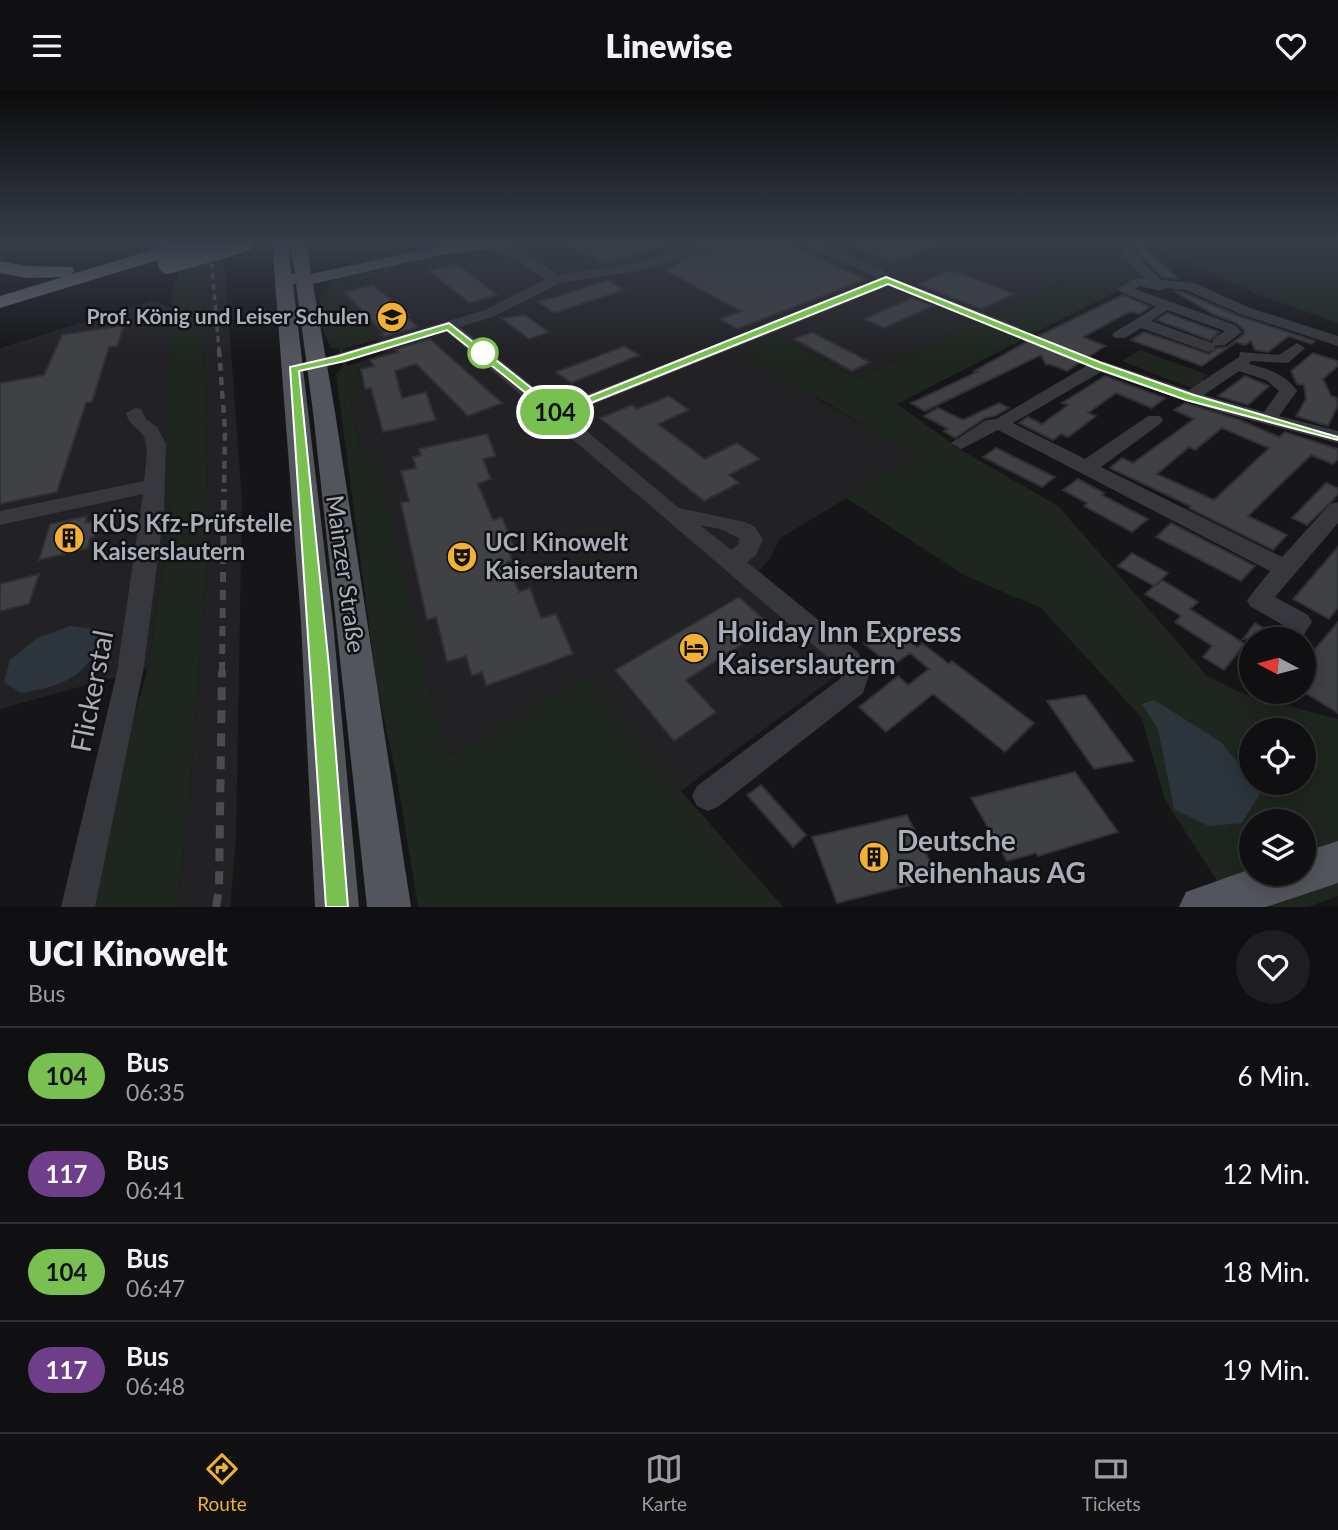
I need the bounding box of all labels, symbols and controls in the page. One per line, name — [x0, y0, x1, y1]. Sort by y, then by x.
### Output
text: Linewise — [606, 26, 732, 65]
icon: menu — [28, 27, 66, 65]
icon: heart — [1272, 27, 1310, 65]
school or university icon: Prof. König und Leiser Schulen — [375, 300, 409, 334]
place label: Prof. König und Leiser Schulen — [86, 303, 369, 328]
unlabelled marker — [468, 338, 498, 368]
line badge: 104 — [515, 389, 595, 435]
text: 104 — [534, 397, 576, 426]
street label: Mainzer Straße — [321, 493, 372, 654]
place label: KÜS Kfz-Prüfstelle Kaiserslautern — [92, 508, 292, 565]
building icon: KÜS Kfz-Prüfstelle Kaiserslautern — [52, 521, 86, 555]
place label: UCI Kinowelt Kaiserslautern — [485, 527, 638, 584]
theatre icon: UCI Kinowelt Kaiserslautern — [445, 540, 479, 574]
place label: Holiday Inn Express Kaiserslautern — [717, 614, 962, 680]
street label: Flickerstal — [63, 627, 119, 755]
north arrow — [1239, 627, 1316, 703]
map controls — [1239, 627, 1316, 886]
hotel icon: Holiday Inn Express Kaiserslautern — [677, 631, 711, 665]
button: locate — [1239, 718, 1316, 795]
button: layers — [1239, 809, 1316, 886]
place label: Deutsche Reihenhaus AG — [897, 823, 1086, 889]
building icon: Deutsche Reihenhaus AG — [857, 840, 891, 874]
button: heart — [1236, 930, 1310, 1004]
text: UCI Kinowelt — [28, 933, 228, 973]
text: Bus — [28, 979, 65, 1007]
text: Bus — [126, 1046, 169, 1078]
text: 6 Min. — [1237, 1060, 1310, 1092]
text: 104 — [46, 1061, 87, 1090]
text: 06:35 — [126, 1078, 185, 1106]
text: Bus — [126, 1144, 169, 1176]
text: 12 Min. — [1222, 1158, 1310, 1190]
text: 117 — [46, 1159, 87, 1188]
text: 06:41 — [126, 1176, 185, 1204]
text: Bus — [126, 1242, 169, 1274]
text: 18 Min. — [1222, 1256, 1310, 1288]
text: 104 — [46, 1257, 87, 1286]
text: 06:47 — [126, 1274, 185, 1302]
text: Bus — [126, 1340, 169, 1372]
text: 19 Min. — [1222, 1354, 1310, 1386]
text: 117 — [46, 1355, 87, 1384]
text: 06:48 — [126, 1372, 185, 1400]
tab: Route — [197, 1450, 247, 1515]
tab: Karte — [641, 1450, 687, 1515]
tab: Tickets — [1082, 1450, 1141, 1515]

